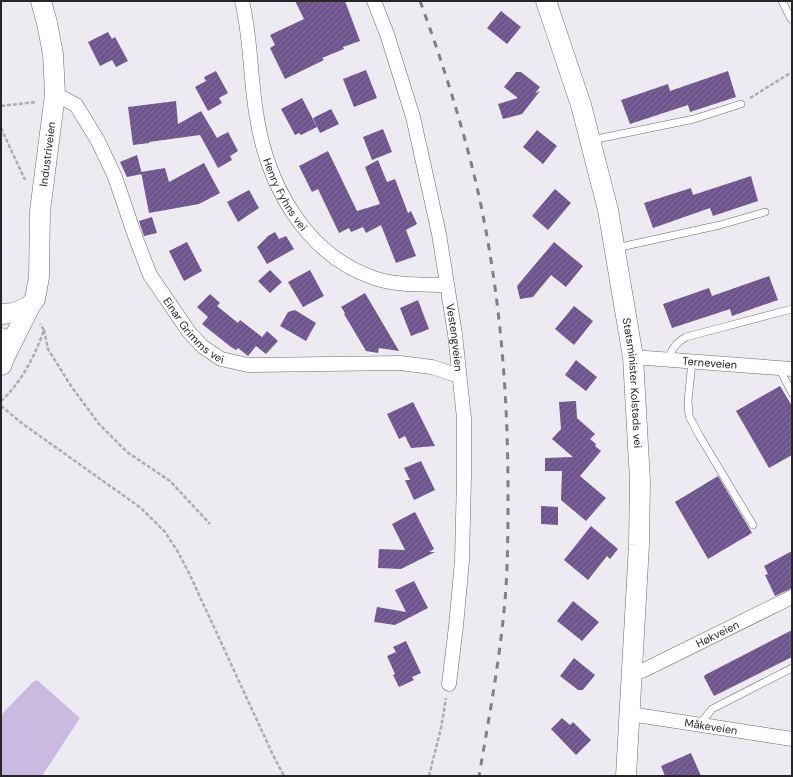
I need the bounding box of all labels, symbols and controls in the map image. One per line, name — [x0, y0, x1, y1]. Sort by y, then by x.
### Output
street label: Industriveien — [36, 121, 58, 187]
street label: Henry Fyhns vei — [260, 156, 310, 234]
street label: Einar Grimms vei — [160, 294, 225, 366]
street label: Vestengveien — [443, 303, 466, 372]
street label: Statsminister Kolstads vei — [619, 317, 645, 448]
street label: Terneveien — [682, 354, 738, 372]
street label: Høkveien — [693, 617, 741, 650]
street label: Måkeveien — [684, 716, 739, 737]

